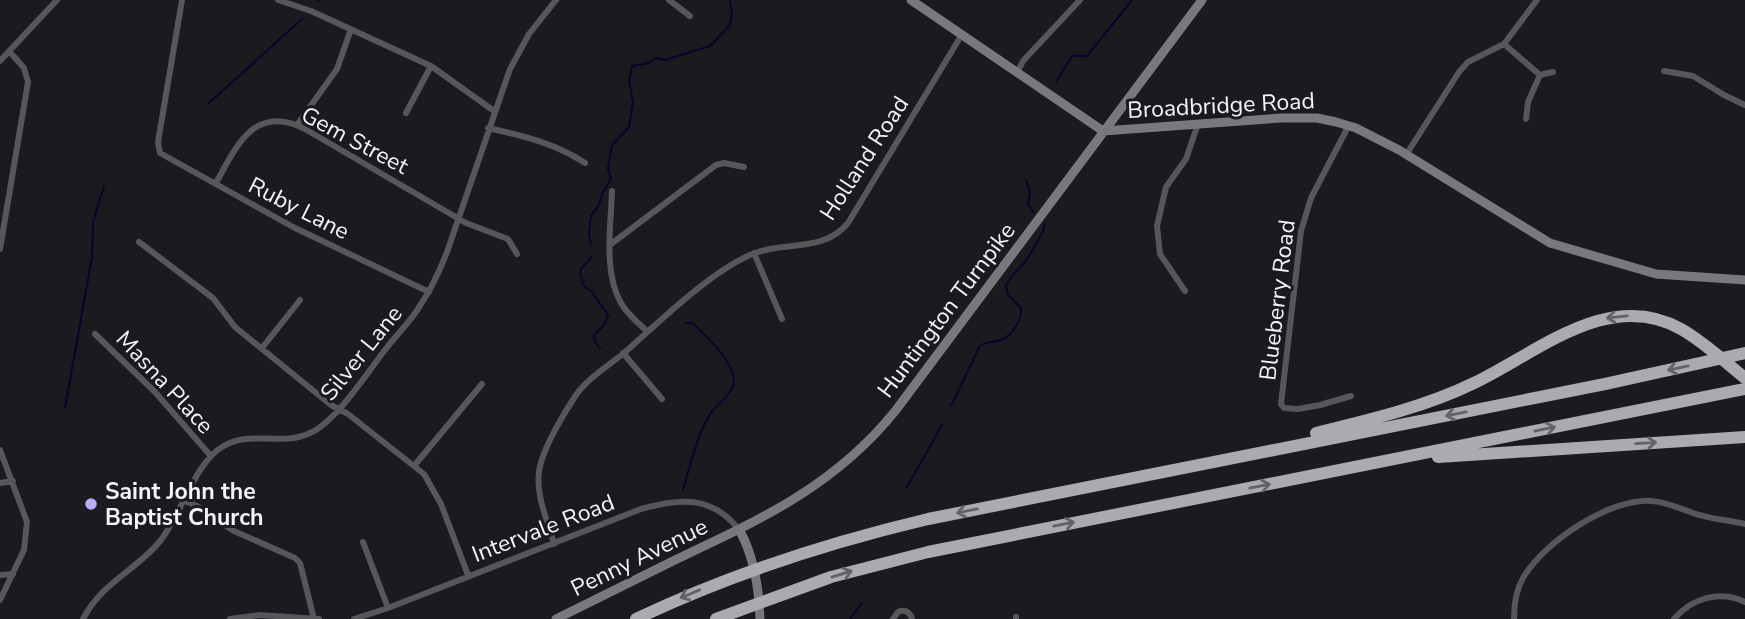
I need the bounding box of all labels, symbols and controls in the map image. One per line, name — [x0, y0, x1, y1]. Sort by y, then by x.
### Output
street label: Broadbridge Road — [1127, 85, 1315, 126]
street label: Holland Road — [813, 90, 916, 226]
street label: Gem Street — [296, 99, 415, 182]
street label: Ruby Lane — [243, 170, 354, 247]
street label: Huntington Turnpike — [870, 216, 1022, 404]
street label: Blueberry Road — [1252, 218, 1303, 382]
street label: Silver Lane — [313, 299, 409, 407]
one-way arrow — [1606, 311, 1629, 324]
street label: Masna Place — [109, 324, 220, 441]
one-way arrow — [1667, 362, 1690, 375]
one-way arrow — [1445, 407, 1468, 421]
one-way arrow — [1533, 422, 1556, 435]
one-way arrow — [1634, 436, 1656, 449]
place label: Saint John the Baptist Church — [105, 476, 263, 533]
one-way arrow — [1248, 478, 1271, 492]
street label: Intervale Road — [468, 487, 619, 570]
marker: Saint John the Baptist Church — [83, 496, 99, 512]
one-way arrow — [956, 505, 979, 518]
street label: Penny Avenue — [566, 511, 713, 604]
one-way arrow — [1052, 517, 1075, 530]
one-way arrow — [831, 567, 853, 580]
one-way arrow — [680, 589, 701, 602]

